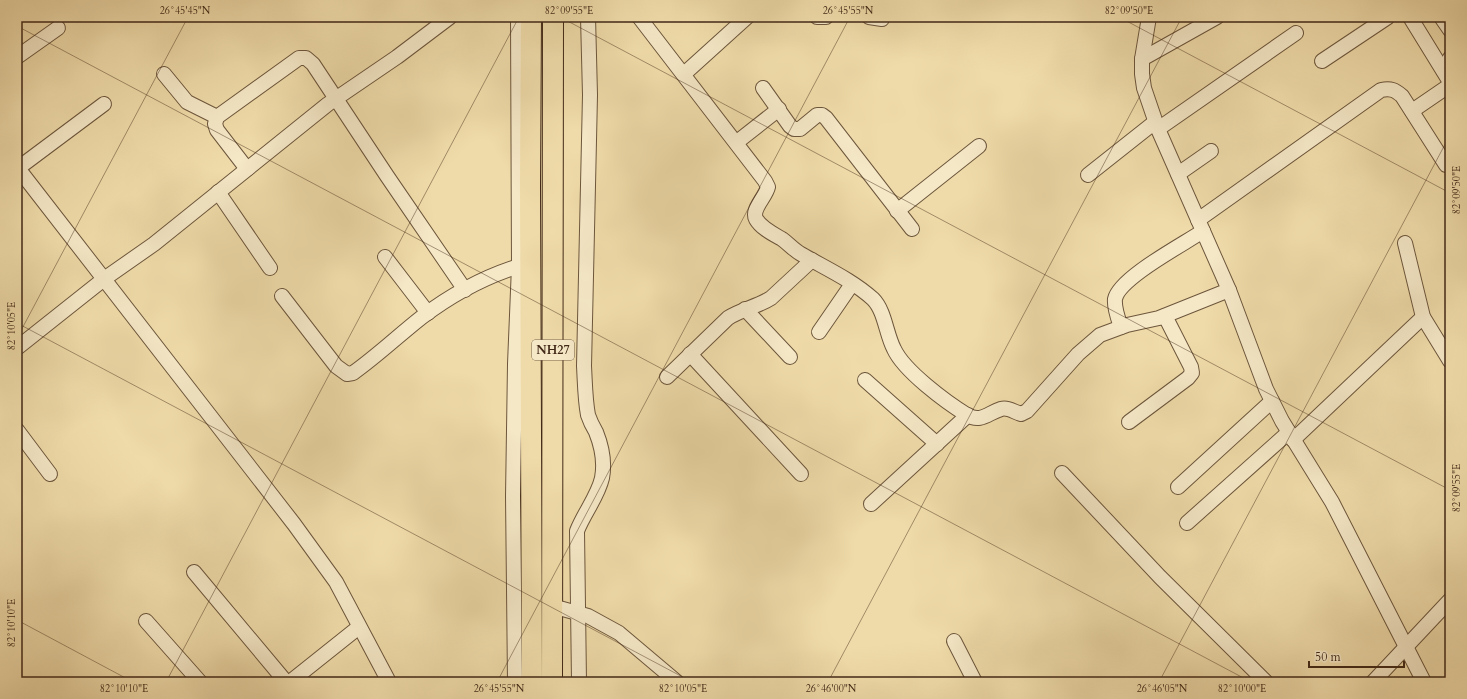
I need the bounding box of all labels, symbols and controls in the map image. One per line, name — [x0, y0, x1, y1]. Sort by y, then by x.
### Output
text: 26°45'45"N — [160, 4, 211, 18]
text: 82°09'55"E — [545, 4, 593, 18]
text: 26°45'55"N — [823, 4, 874, 18]
text: 82°09'50"E — [1105, 4, 1153, 18]
text: 82°09'50"E — [1450, 166, 1464, 214]
text: 82°10'05"E — [5, 302, 19, 350]
road number: NH27 — [532, 340, 574, 360]
text: 82°09'55"E — [1450, 464, 1464, 512]
text: 82°10'10"E — [5, 599, 19, 647]
scale bar — [1309, 643, 1404, 669]
text: 50 m — [1315, 649, 1342, 665]
text: 82°10'10"E — [100, 682, 148, 696]
text: 26°45'55"N — [474, 682, 525, 696]
text: 82°10'05"E — [659, 682, 707, 696]
text: 26°46'00"N — [806, 682, 857, 696]
text: 26°46'05"N — [1137, 682, 1188, 696]
text: 82°10'00"E — [1218, 682, 1266, 696]

